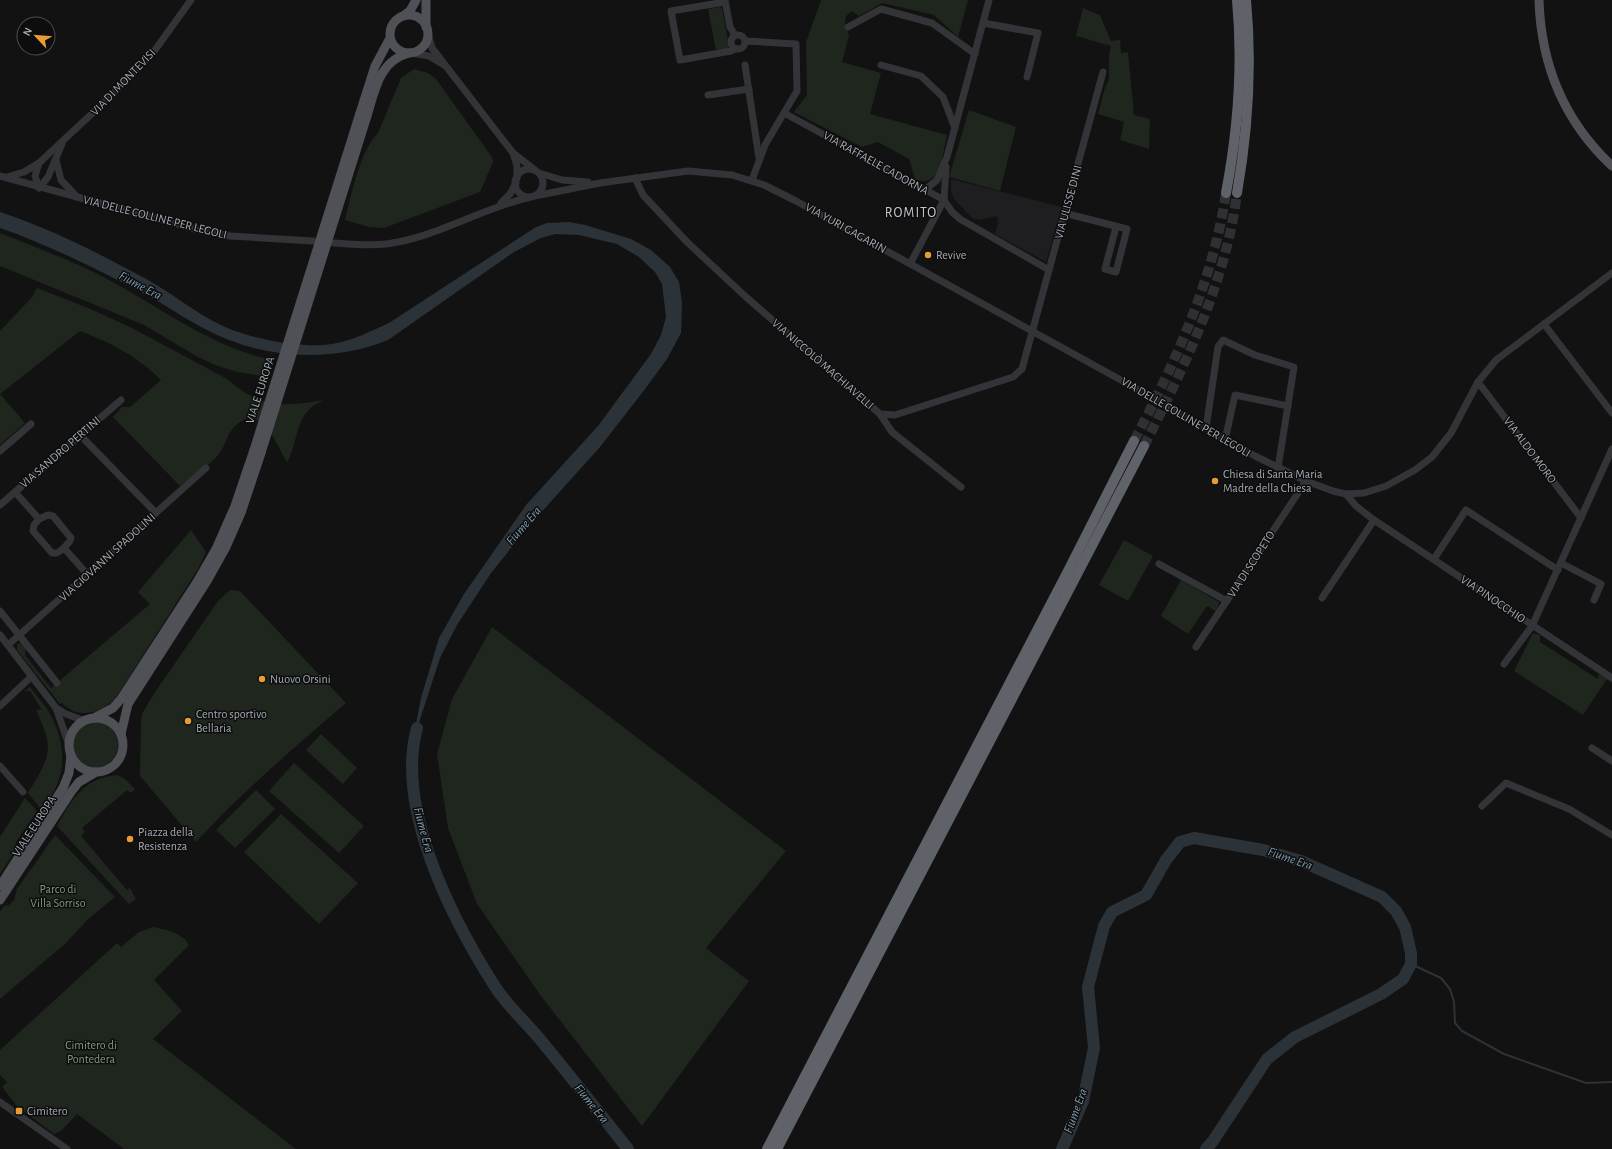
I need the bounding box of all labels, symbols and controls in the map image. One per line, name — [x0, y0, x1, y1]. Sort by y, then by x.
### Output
north arrow — [16, 16, 56, 56]
text: N — [21, 26, 34, 38]
street label: VIA DI MONTEVISI — [88, 46, 158, 118]
street label: VIA RAFFAELE CADORNA — [821, 129, 931, 197]
street label: VIA ULISSE DINI — [1052, 164, 1084, 240]
street label: VIA DELLE COLLINE PER LEGOLI — [82, 193, 228, 241]
street label: VIA YURI GAGARIN — [803, 201, 889, 255]
district label: ROMITO — [885, 206, 937, 220]
place label: Revive — [936, 249, 966, 261]
marker: Revive — [923, 250, 933, 260]
water label: Fiume Era — [117, 269, 164, 303]
street label: VIA NICCOLÒ MACHIAVELLI — [770, 316, 877, 411]
street label: VIALE EUROPA — [244, 355, 276, 425]
street label: VIA DELLE COLLINE PER LEGOLI — [1119, 375, 1253, 459]
street label: VIA SANDRO PERTINI — [17, 414, 103, 490]
street label: VIA ALDO MORO — [1501, 415, 1559, 486]
place label: Chiesa di Santa Maria Madre della Chiesa — [1223, 468, 1323, 494]
marker: Chiesa di Santa Maria Madre della Chiesa — [1210, 476, 1220, 486]
water label: Fiume Era — [504, 504, 544, 548]
street label: VIA GIOVANNI SPADOLINI — [57, 511, 157, 603]
street label: VIA DI SCOPETO — [1225, 528, 1277, 599]
street label: VIA PINOCCHIO — [1458, 573, 1528, 625]
place label: Nuovo Orsini — [270, 673, 331, 685]
marker: Nuovo Orsini — [257, 674, 267, 684]
place label: Centro sportivo Bellaria — [196, 708, 267, 734]
marker: Centro sportivo Bellaria — [183, 716, 193, 726]
street label: VIALE EUROPA — [10, 793, 58, 859]
water label: Fiume Era — [411, 806, 435, 854]
place label: Piazza della Resistenza — [138, 826, 194, 852]
marker: Piazza della Resistenza — [125, 834, 135, 844]
water label: Fiume Era — [1266, 845, 1314, 873]
park label: Parco di Villa Sorriso — [30, 883, 86, 909]
park label: Cimitero di Pontedera — [65, 1039, 117, 1065]
water label: Fiume Era — [571, 1082, 611, 1126]
water label: Fiume Era — [1062, 1087, 1090, 1135]
place label: Cimitero — [27, 1105, 68, 1117]
marker: Cimitero — [14, 1106, 24, 1116]

